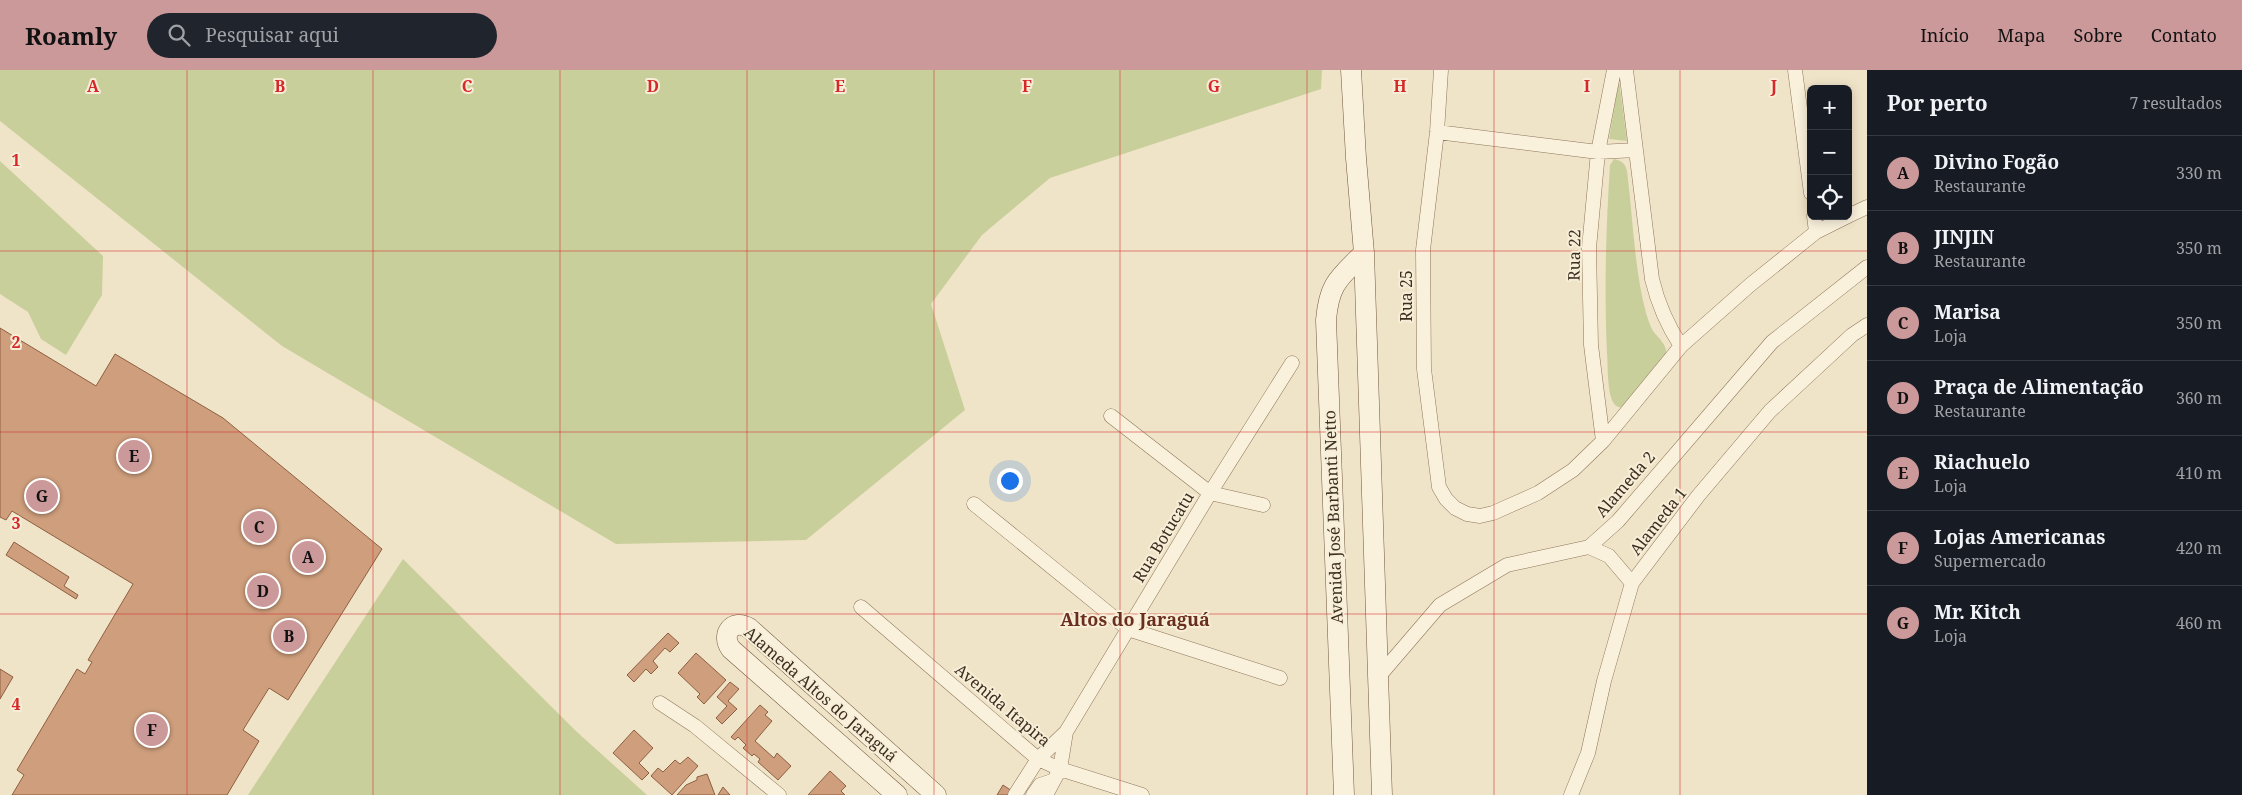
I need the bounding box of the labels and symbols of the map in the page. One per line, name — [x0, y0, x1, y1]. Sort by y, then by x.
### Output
text: A — [87, 75, 100, 97]
text: B — [275, 75, 286, 97]
text: C — [462, 75, 473, 97]
text: D — [647, 75, 659, 97]
text: E — [835, 75, 845, 97]
text: F — [1022, 75, 1032, 97]
text: G — [1208, 75, 1220, 97]
text: H — [1393, 75, 1407, 97]
text: I — [1584, 75, 1590, 97]
text: J — [1770, 75, 1778, 97]
text: 1 — [11, 149, 21, 171]
street label: Rua 22 — [1563, 229, 1585, 281]
street label: Rua 25 — [1395, 270, 1417, 322]
text: 2 — [11, 331, 21, 353]
street label: Avenida José Barbanti Netto — [1318, 410, 1348, 624]
pin: E — [118, 437, 150, 475]
street label: Alameda 2 — [1590, 446, 1660, 522]
your location — [997, 468, 1023, 494]
pin: G — [26, 477, 58, 515]
street label: Alameda 1 — [1624, 482, 1692, 560]
street label: Rua Botucatu — [1127, 488, 1199, 586]
pin: C — [243, 508, 275, 546]
text: 3 — [11, 512, 21, 534]
pin: A — [292, 538, 324, 576]
pin: D — [247, 572, 279, 610]
district label: Altos do Jaraguá — [1060, 607, 1210, 631]
pin: B — [273, 617, 305, 655]
street label: Alameda Altos do Jaraguá — [740, 621, 902, 767]
street label: Avenida Itapira — [951, 659, 1055, 751]
text: 4 — [11, 693, 21, 715]
pin: F — [136, 711, 168, 749]

